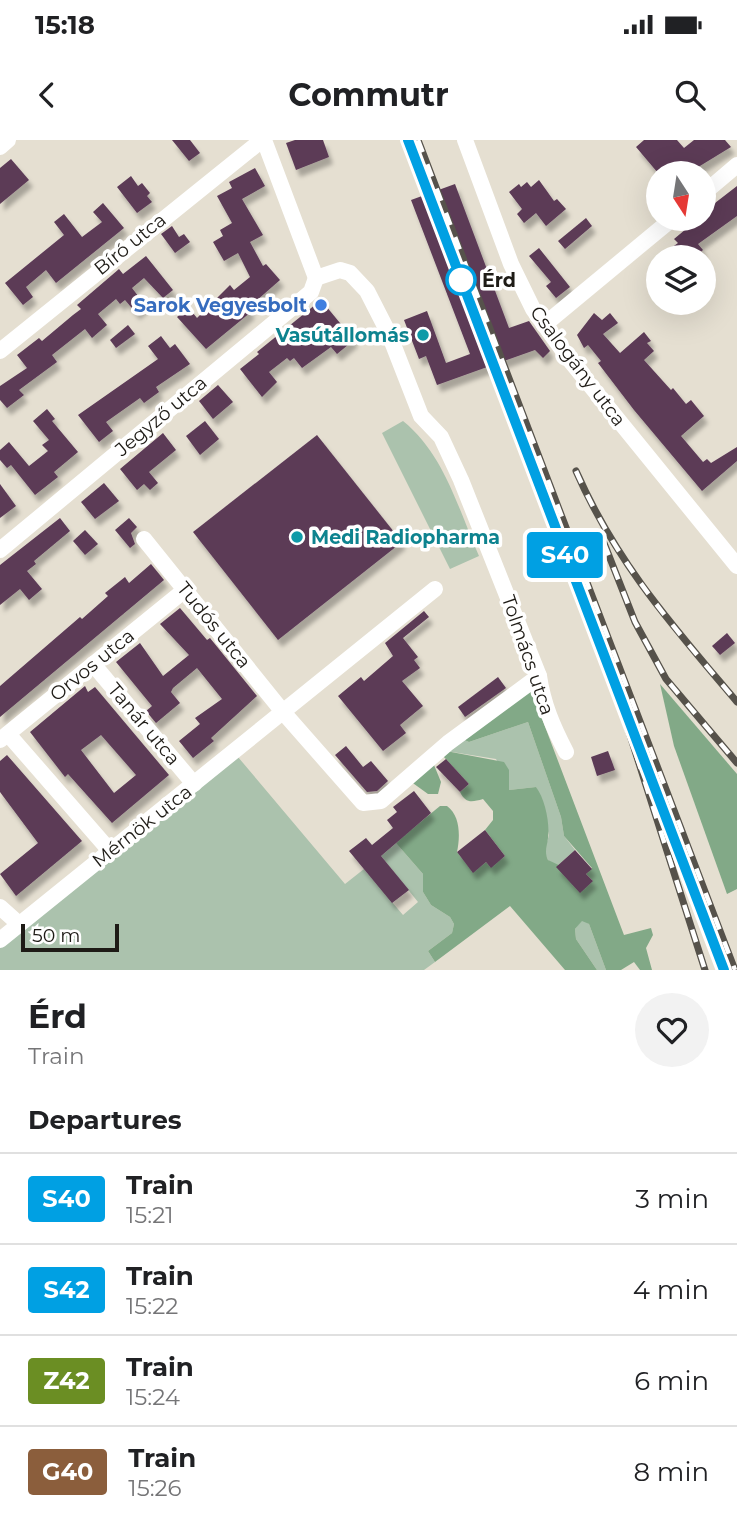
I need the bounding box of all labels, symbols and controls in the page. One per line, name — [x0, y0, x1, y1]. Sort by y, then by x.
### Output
text: 15:18 — [35, 9, 95, 41]
text: Commutr — [288, 75, 449, 114]
icon: back — [28, 76, 66, 114]
icon: search — [671, 76, 709, 114]
north arrow — [646, 161, 716, 231]
map controls — [646, 161, 716, 315]
street label: Bíró utca — [89, 208, 171, 280]
button: layers — [646, 245, 716, 315]
marker: Érd — [446, 265, 476, 295]
place label: Érd — [482, 269, 516, 292]
place label: Sarok Vegyesbolt — [134, 294, 307, 317]
marker: Sarok Vegyesbolt — [313, 297, 329, 313]
street label: Csalogány utca — [525, 301, 631, 431]
place label: Vasútállomás — [275, 324, 409, 347]
marker: Vasútállomás — [415, 327, 431, 343]
street label: Jegyző utca — [110, 371, 211, 462]
place label: Medi Radiopharma — [311, 526, 500, 549]
marker: Medi Radiopharma — [289, 529, 305, 545]
line badge: S40 — [525, 532, 605, 578]
text: S40 — [541, 540, 589, 569]
street label: Tudós utca — [172, 577, 256, 673]
street label: Tolmács utca — [497, 592, 559, 718]
street label: Orvos utca — [45, 624, 139, 706]
street label: Tanár utca — [103, 678, 185, 770]
street label: Mérnök utca — [88, 780, 196, 872]
scale bar — [21, 921, 119, 953]
text: 50 m — [32, 924, 80, 947]
button: heart — [635, 993, 709, 1067]
text: Érd — [28, 996, 87, 1036]
text: Train — [28, 1042, 84, 1070]
text: Departures — [28, 1104, 182, 1136]
text: Train — [126, 1169, 194, 1201]
text: 3 min — [635, 1183, 709, 1215]
text: S40 — [42, 1184, 91, 1213]
text: 15:21 — [126, 1201, 174, 1229]
text: Train — [126, 1260, 194, 1292]
text: 4 min — [633, 1274, 709, 1306]
text: S42 — [43, 1275, 90, 1304]
text: 15:22 — [126, 1292, 178, 1320]
text: Train — [126, 1351, 194, 1383]
text: 6 min — [634, 1365, 709, 1397]
text: Z42 — [43, 1366, 90, 1395]
text: 15:24 — [126, 1383, 180, 1411]
text: Train — [128, 1442, 196, 1474]
text: 8 min — [633, 1456, 709, 1488]
text: G40 — [42, 1457, 93, 1486]
text: 15:26 — [128, 1474, 182, 1502]

